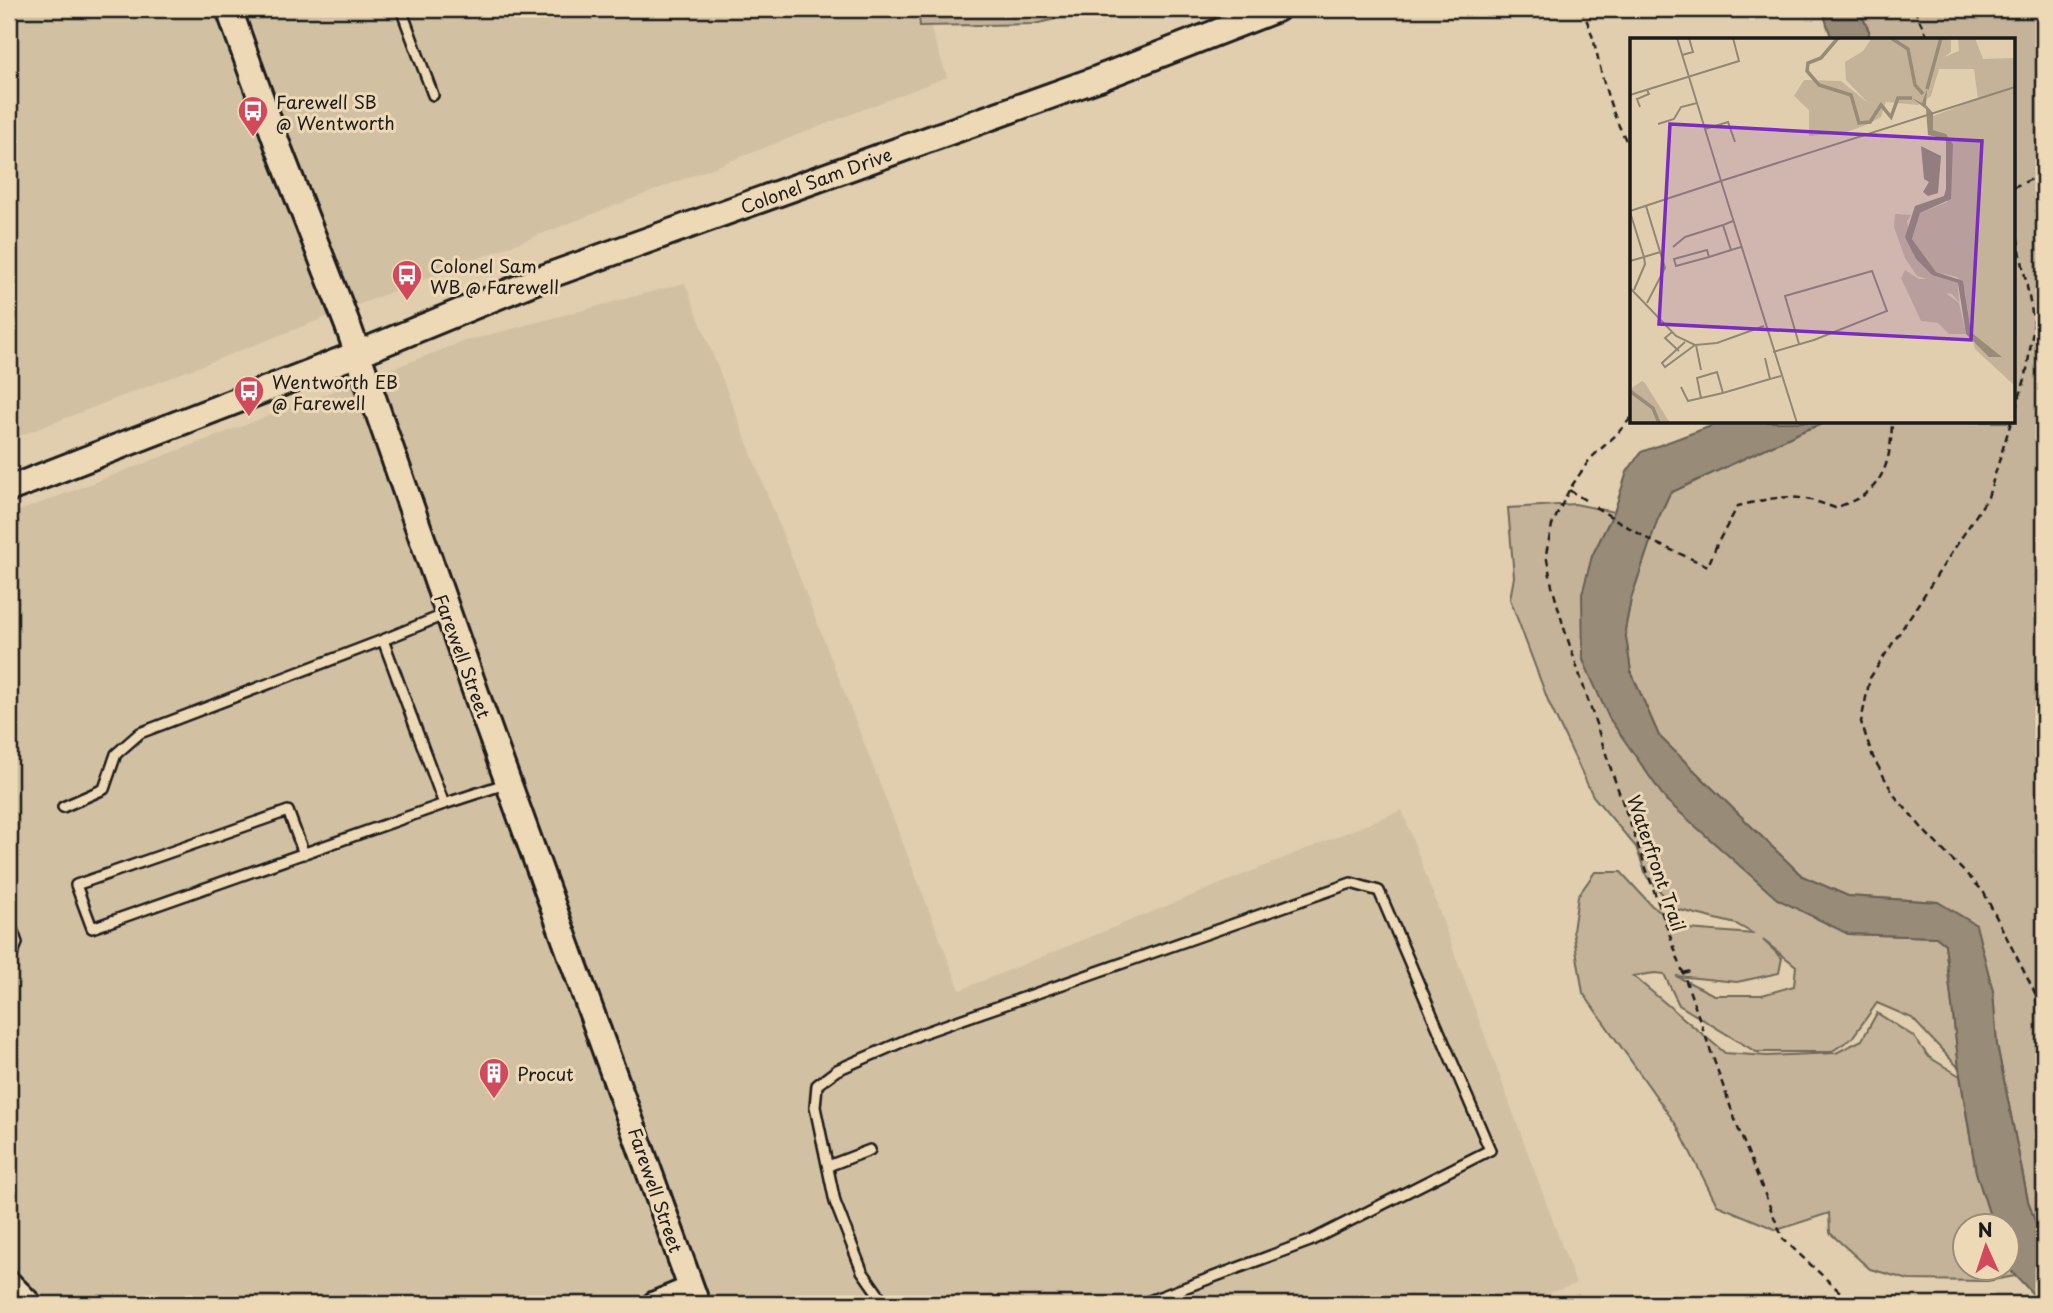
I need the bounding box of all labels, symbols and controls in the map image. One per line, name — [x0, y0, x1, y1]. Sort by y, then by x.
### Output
inset map — [1630, 38, 2014, 424]
place label: Farewell SB @ Wentworth — [276, 88, 395, 136]
bus stop icon: Farewell SB @ Wentworth — [236, 94, 270, 138]
street label: Colonel Sam Drive — [737, 140, 895, 220]
place label: Colonel Sam WB @ Farewell — [430, 252, 559, 300]
bus stop icon: Colonel Sam WB @ Farewell — [390, 258, 424, 302]
place label: Wentworth EB @ Farewell — [272, 368, 398, 416]
bus stop icon: Wentworth EB @ Farewell — [232, 374, 266, 418]
street label: Farewell Street — [428, 590, 498, 722]
street label: Waterfront Trail — [1621, 791, 1693, 935]
building icon: Procut — [477, 1056, 511, 1100]
place label: Procut — [517, 1060, 574, 1087]
street label: Farewell Street — [622, 1124, 690, 1256]
north arrow — [1952, 1212, 2022, 1282]
text: N — [1977, 1215, 1993, 1243]

